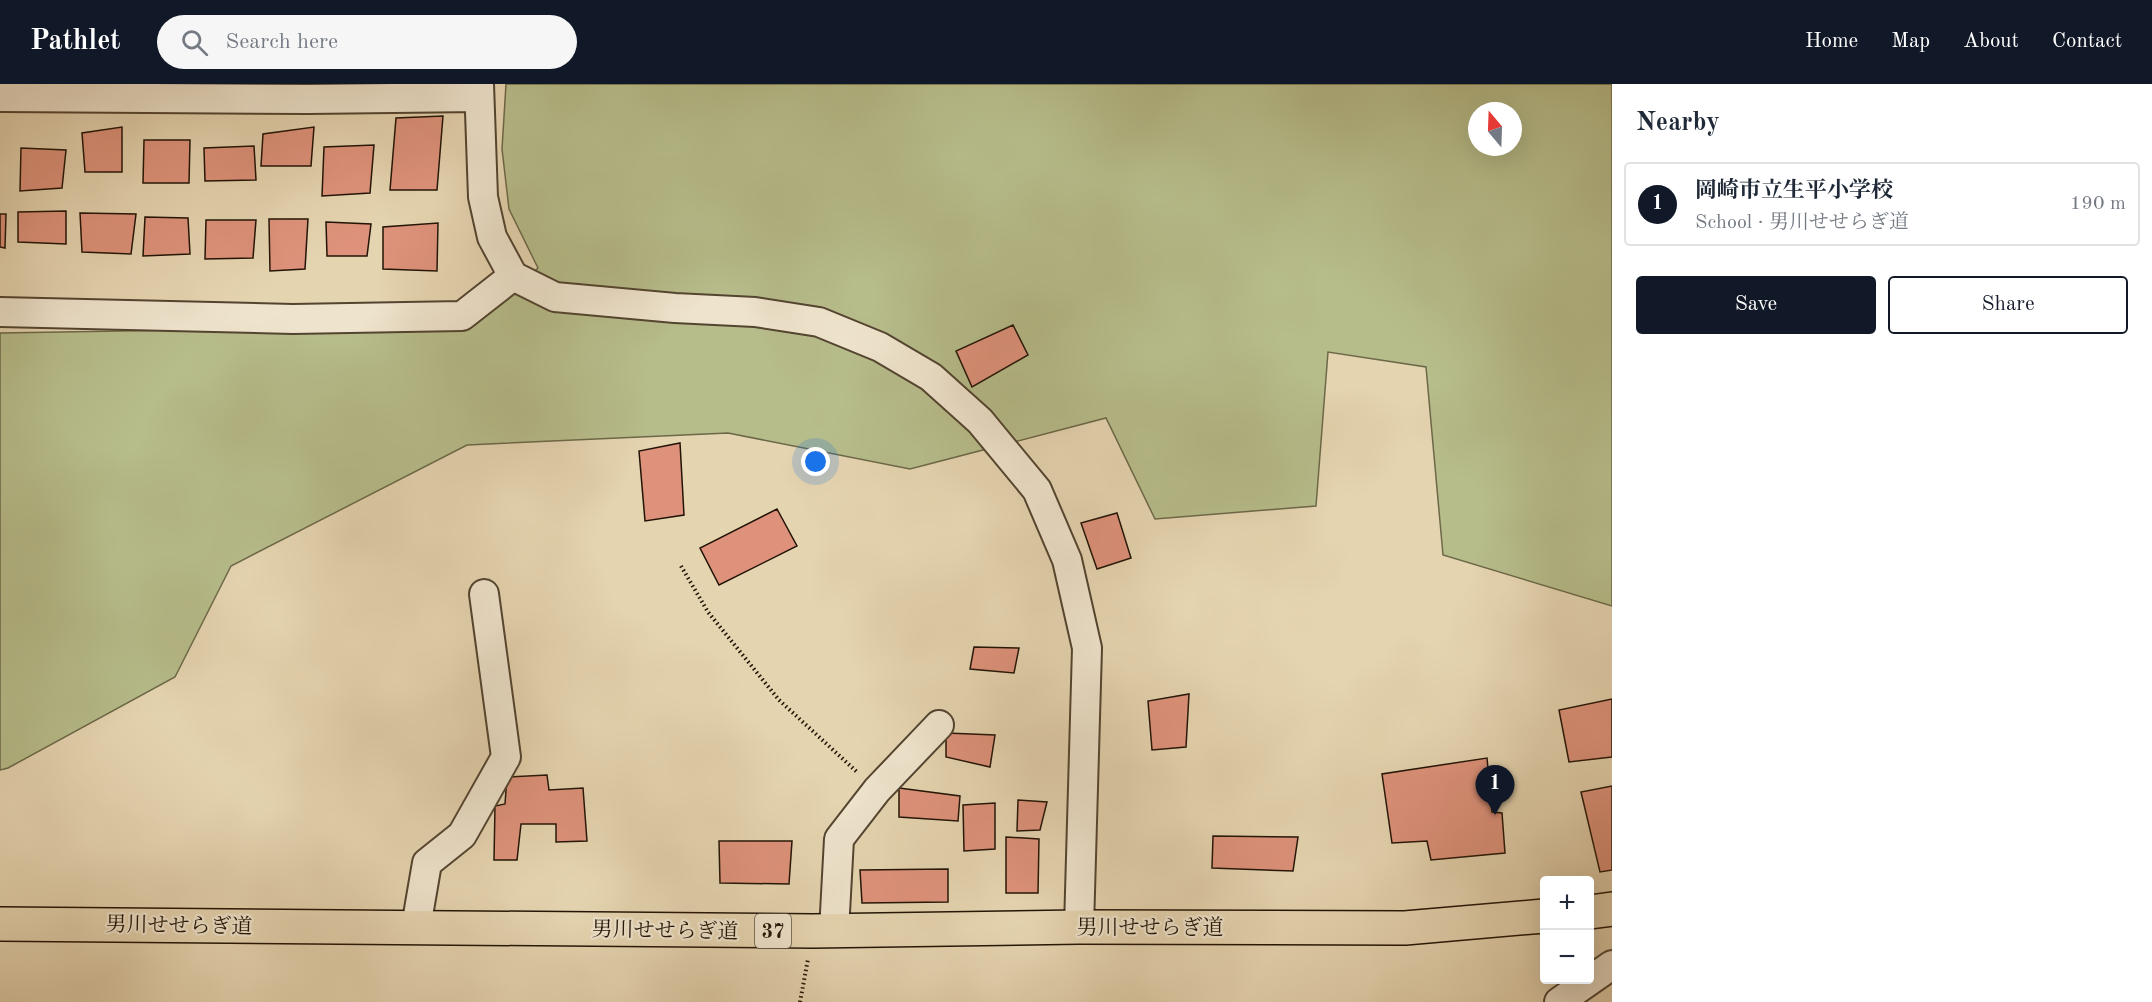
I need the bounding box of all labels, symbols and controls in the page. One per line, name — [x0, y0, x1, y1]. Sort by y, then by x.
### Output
search box — [157, 15, 577, 69]
icon: search — [178, 26, 211, 59]
text: Pathlet — [30, 28, 121, 56]
text: Search here — [226, 31, 338, 53]
text: Home — [1805, 31, 1858, 52]
text: Map — [1891, 31, 1930, 52]
text: About — [1963, 31, 2019, 52]
text: Contact — [2052, 31, 2122, 52]
north arrow — [1468, 102, 1522, 156]
text: Nearby — [1636, 110, 1720, 136]
text: 岡崎市立生平小学校 — [1695, 180, 1893, 202]
text: 1 — [1652, 194, 1663, 214]
text: 190 m — [2070, 194, 2126, 214]
text: School · 男川せせらぎ道 — [1695, 213, 1909, 233]
button: Save — [1636, 276, 1876, 334]
button: Share — [1888, 276, 2128, 334]
your location — [801, 447, 830, 476]
pin: 1 — [1476, 766, 1514, 815]
map controls — [1540, 876, 1594, 984]
button: + — [1540, 876, 1594, 930]
street label: 男川せせらぎ道 — [105, 913, 253, 938]
road number: 37 — [755, 914, 791, 948]
street label: 男川せせらぎ道 — [1077, 916, 1224, 939]
street label: 男川せせらぎ道 — [591, 918, 739, 943]
button: − — [1540, 930, 1594, 984]

